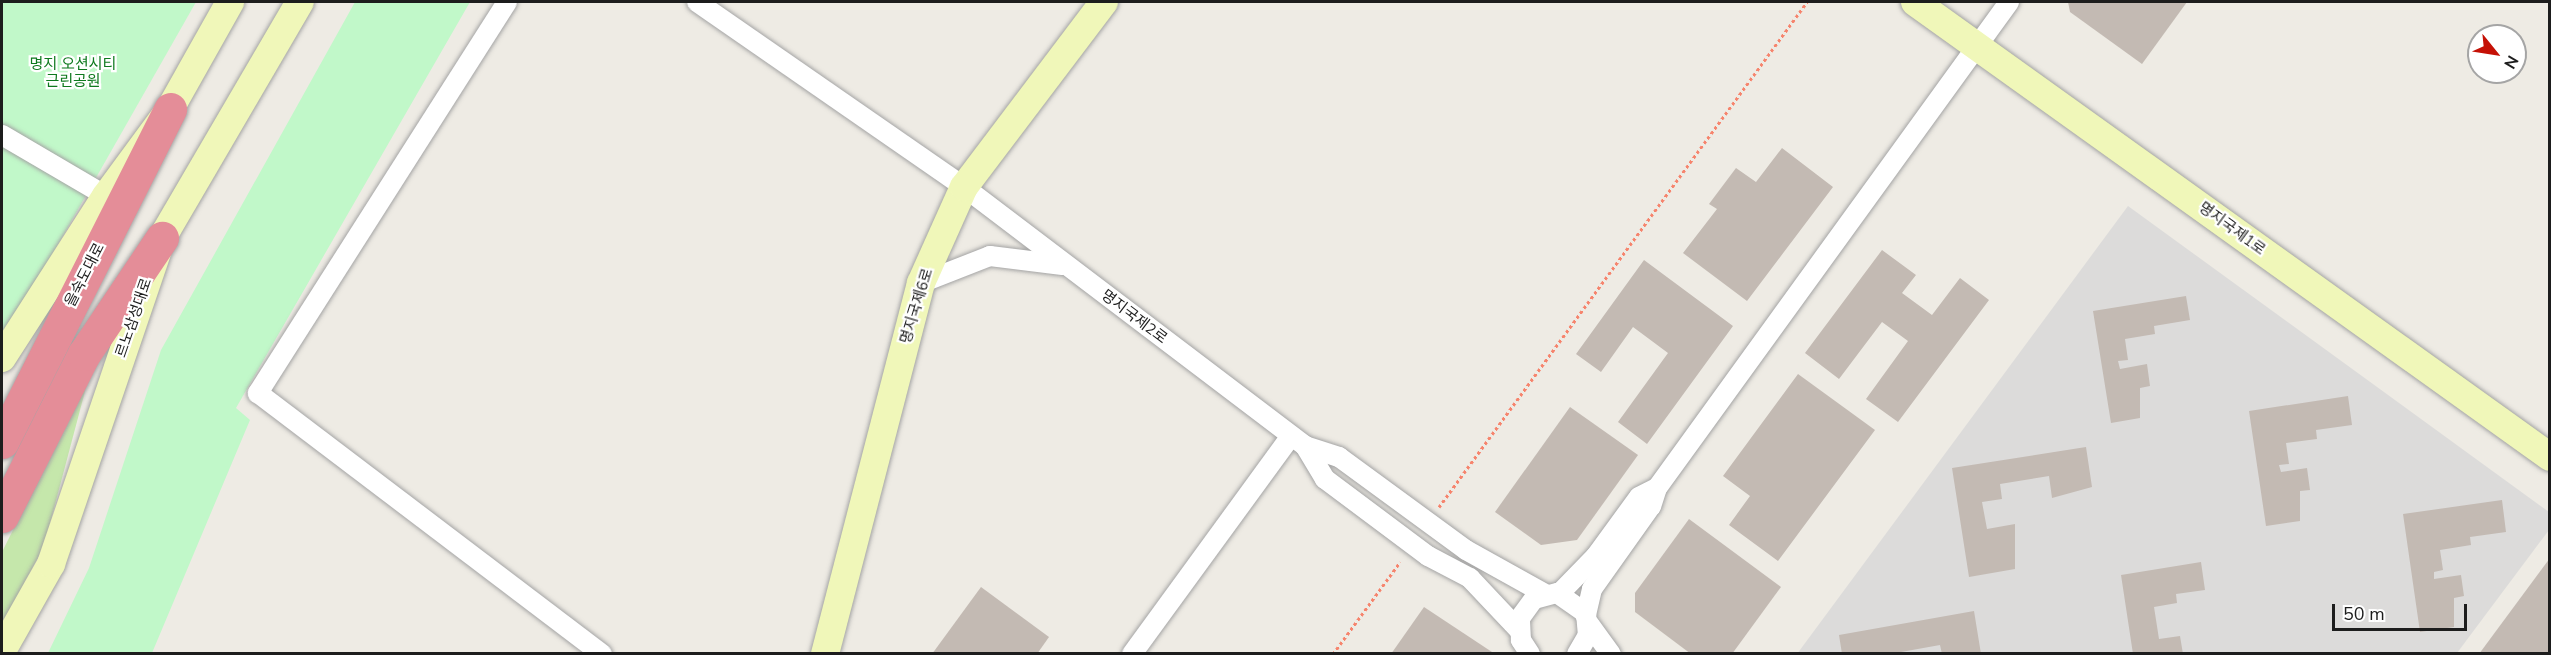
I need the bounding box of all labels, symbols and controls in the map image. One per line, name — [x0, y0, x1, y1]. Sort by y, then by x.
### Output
north arrow — [2467, 24, 2527, 84]
text: N — [2498, 51, 2523, 73]
park label: 명지 오션시티 근린공원 — [30, 55, 116, 90]
street label: 명지국제1로 — [2195, 199, 2269, 259]
street label: 을숙도대로 — [61, 240, 109, 310]
street label: 명지국제6로 — [897, 266, 937, 346]
street label: 르노삼성대로 — [112, 276, 156, 360]
street label: 명지국제2로 — [1097, 286, 1171, 348]
scale bar — [2335, 592, 2470, 630]
text: 50 m — [2343, 602, 2385, 626]

